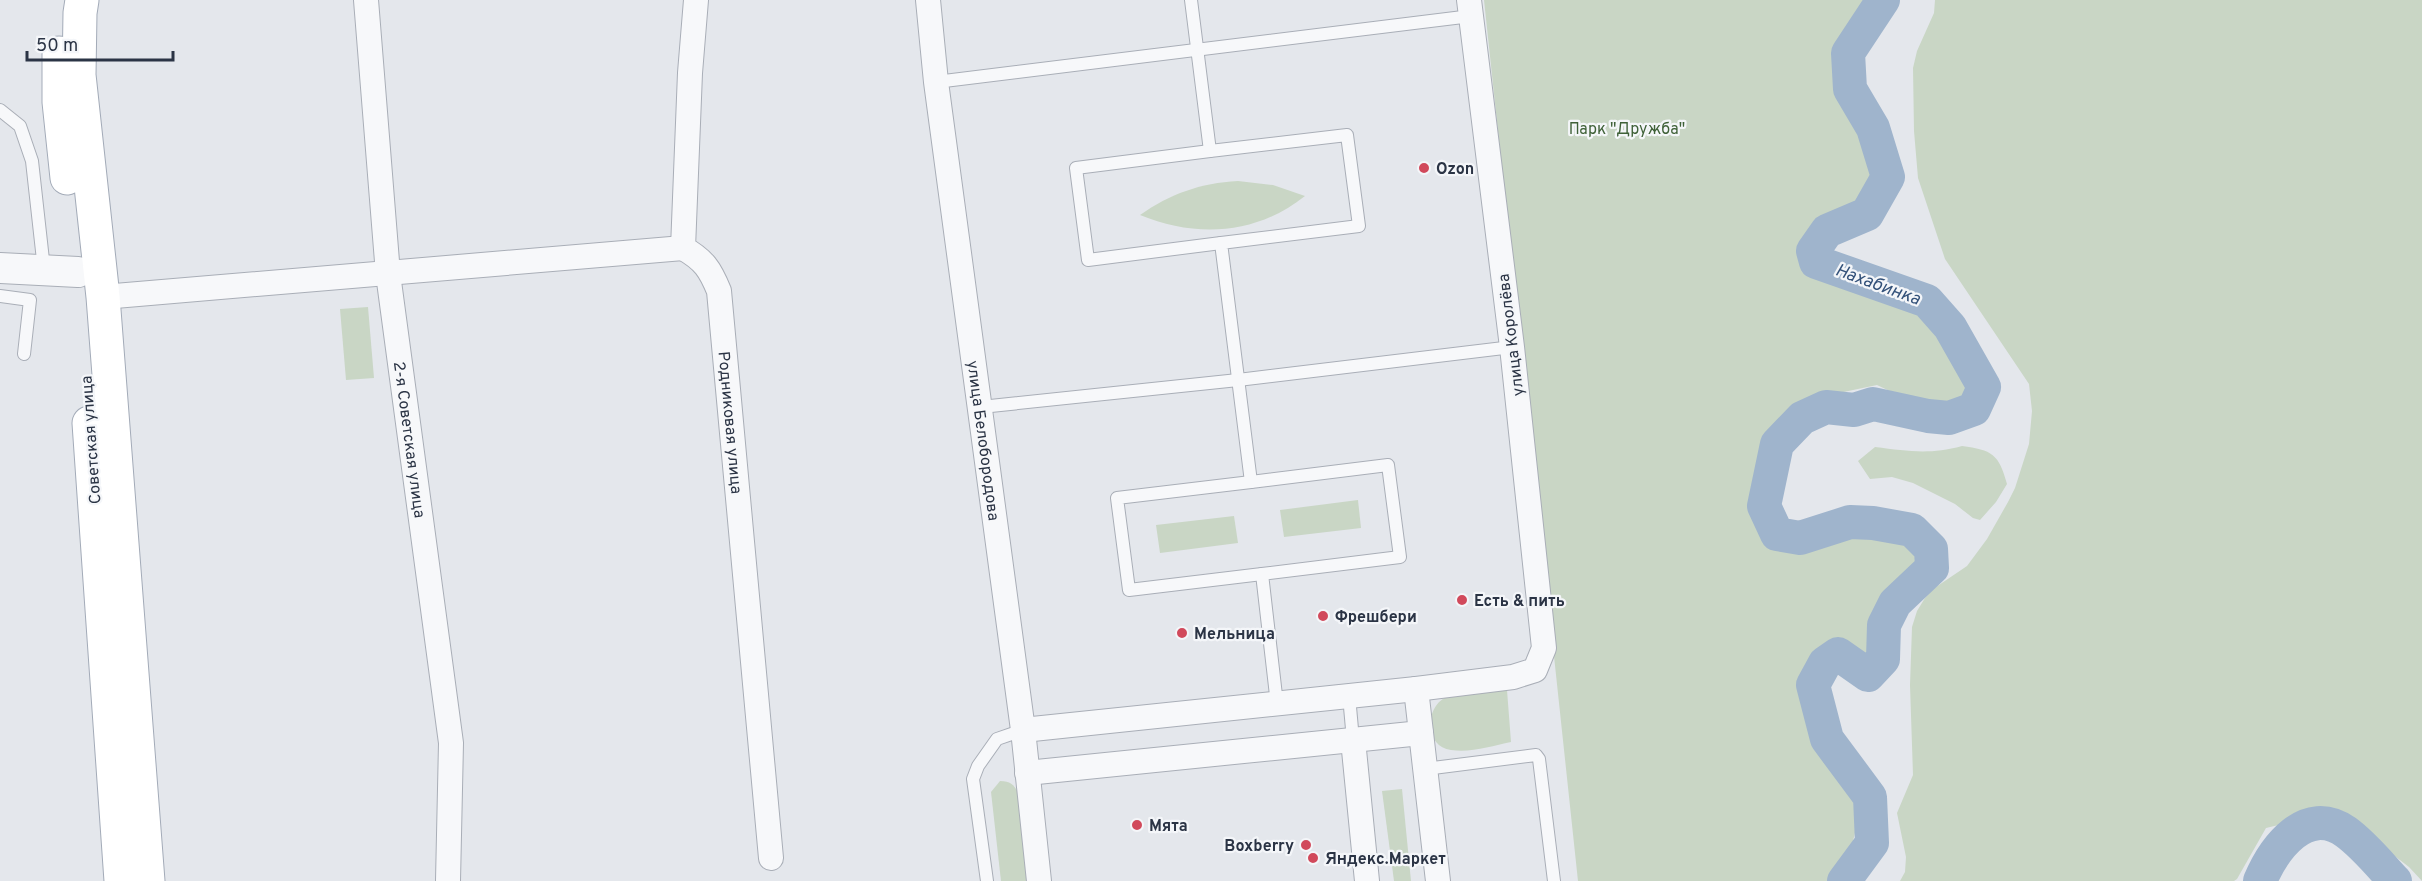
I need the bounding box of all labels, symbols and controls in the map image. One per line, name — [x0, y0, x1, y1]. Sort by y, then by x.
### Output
scale bar — [27, 24, 172, 62]
text: 50 m — [36, 35, 78, 58]
park label: Парк "Дружба" — [1569, 120, 1685, 140]
place label: Ozon — [1436, 160, 1474, 180]
marker: Ozon — [1417, 161, 1431, 175]
water label: Нахабинка — [1832, 259, 1924, 312]
street label: улица Королёва — [1495, 272, 1529, 397]
street label: Родниковая улица — [713, 350, 746, 495]
street label: улица Белобородова — [961, 359, 1003, 522]
street label: 2-я Советская улица — [388, 360, 429, 519]
street label: Советская улица — [78, 375, 106, 505]
place label: Есть & пить — [1474, 592, 1565, 612]
marker: Есть & пить — [1455, 593, 1469, 607]
place label: Фрешбери — [1335, 608, 1417, 628]
marker: Фрешбери — [1316, 609, 1330, 623]
place label: Мельница — [1194, 625, 1275, 645]
marker: Мельница — [1175, 626, 1189, 640]
place label: Мята — [1149, 817, 1188, 837]
marker: Мята — [1130, 818, 1144, 832]
place label: Boxberry — [1224, 837, 1294, 857]
marker: Boxberry — [1299, 838, 1313, 852]
place label: Яндекс.Маркет — [1325, 850, 1446, 870]
marker: Яндекс.Маркет — [1306, 851, 1320, 865]

